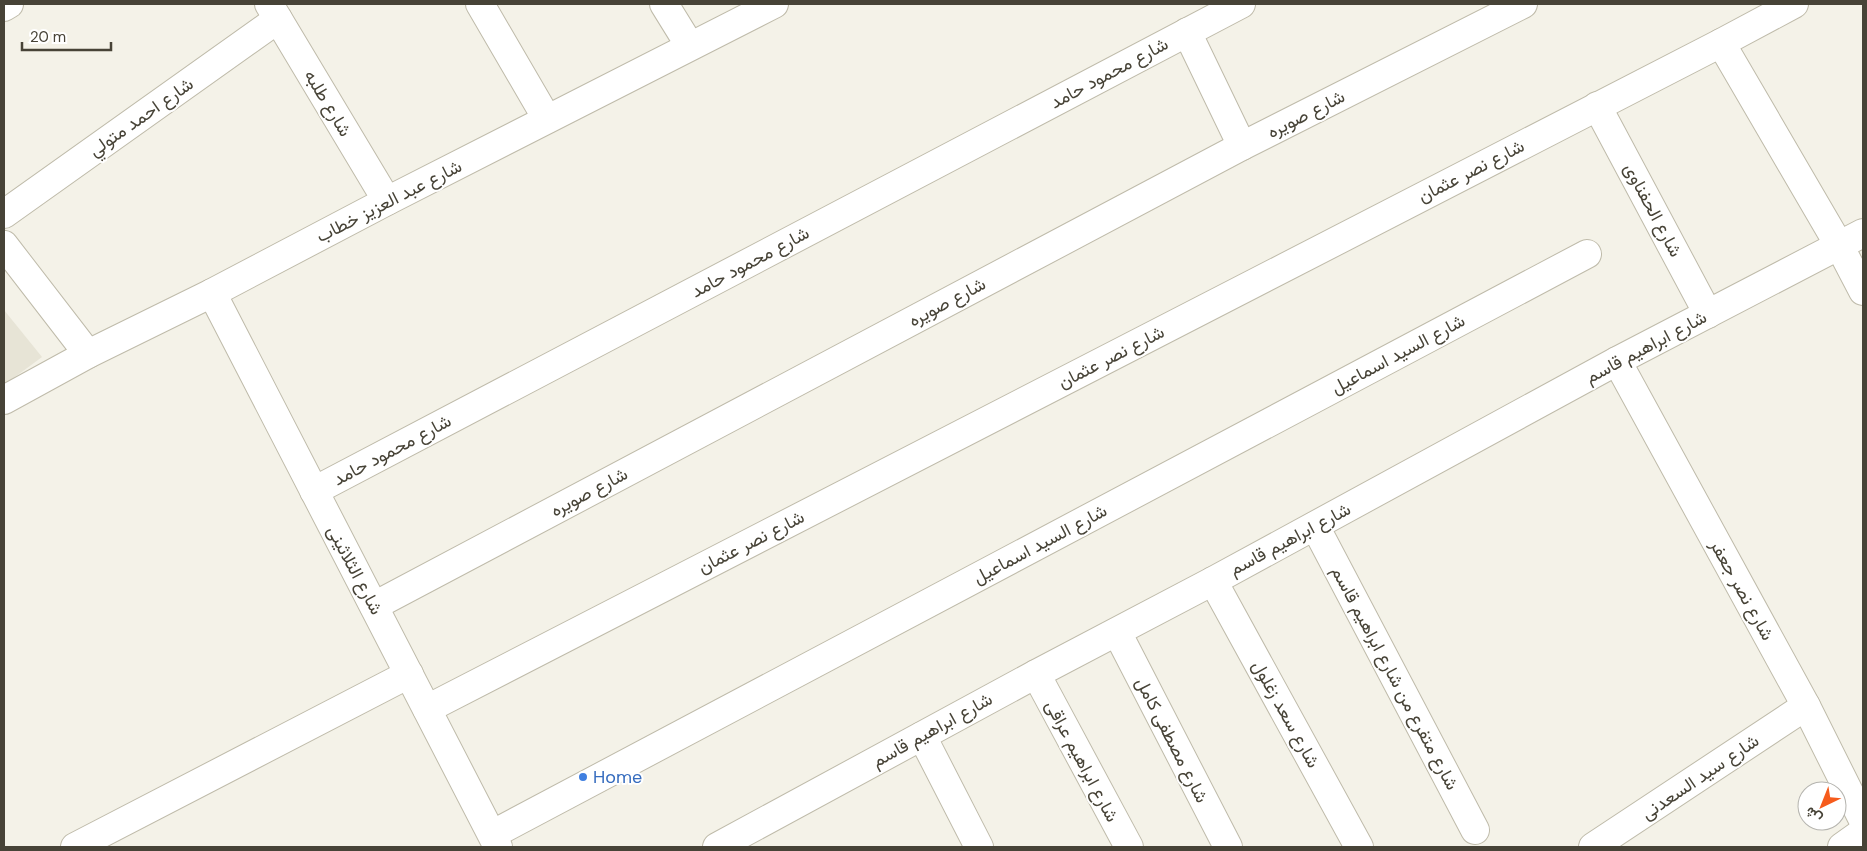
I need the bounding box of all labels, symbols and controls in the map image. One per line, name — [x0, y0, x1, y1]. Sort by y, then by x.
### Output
scale bar — [22, 20, 111, 52]
text: 20 m — [30, 27, 66, 47]
street label: شارع محمود حامد — [1046, 32, 1172, 114]
street label: شارع طلبه — [299, 65, 357, 141]
street label: شارع احمد متولي — [84, 72, 200, 165]
street label: شارع صويره — [1263, 84, 1349, 144]
street label: شارع نصر عثمان — [1414, 134, 1528, 208]
street label: شارع عبد العزيز خطاب — [312, 154, 466, 248]
street label: شارع الحفناوى — [1618, 159, 1688, 261]
street label: شارع محمود حامد — [687, 221, 813, 303]
street label: شارع صويره — [904, 272, 990, 332]
street label: شارع ابراهيم قاسم — [1581, 305, 1711, 389]
street label: شارع السيد اسماعيل — [1327, 309, 1469, 399]
street label: شارع نصر عثمان — [1054, 320, 1168, 394]
street label: شارع محمود حامد — [329, 409, 455, 491]
street label: شارع صويره — [546, 462, 632, 522]
street label: شارع ابراهيم قاسم — [1225, 497, 1355, 581]
street label: شارع السيد اسماعيل — [969, 499, 1111, 589]
street label: شارع نصر عثمان — [694, 505, 808, 579]
street label: شارع الثلاثينى — [321, 521, 389, 619]
street label: شارع نصر جعفر — [1704, 534, 1780, 645]
street label: شارع متفرع من شارع ابراهيم قاسم — [1326, 562, 1464, 794]
street label: شارع سعد زغلول — [1247, 656, 1325, 772]
street label: شارع مصطفى كامل — [1130, 673, 1214, 807]
street label: شارع ابراهيم قاسم — [868, 687, 996, 773]
street label: شارع ابراهيم عراقى — [1040, 696, 1124, 826]
street label: شارع سيد السعدنى — [1636, 729, 1764, 825]
place label: Home — [593, 765, 642, 789]
marker: Home — [577, 771, 589, 783]
north arrow — [1797, 781, 1847, 831]
text: ش — [1801, 803, 1825, 828]

